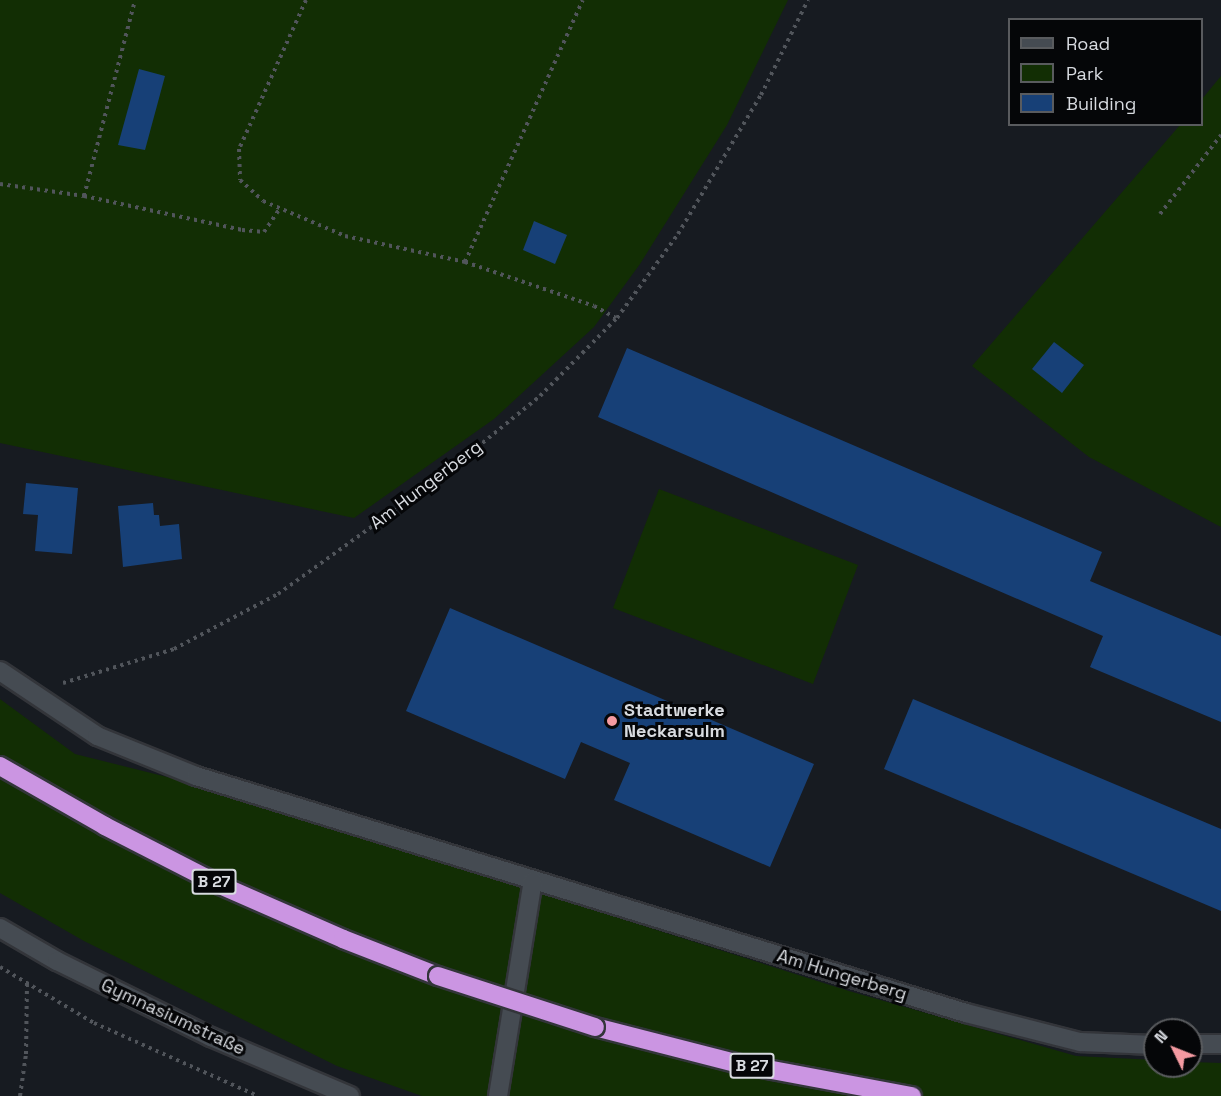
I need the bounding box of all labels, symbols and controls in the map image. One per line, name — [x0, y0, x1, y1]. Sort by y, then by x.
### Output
legend — [1008, 18, 1203, 126]
text: Road — [1066, 32, 1110, 55]
text: Park — [1066, 62, 1103, 85]
text: Building — [1066, 92, 1136, 115]
street label: Am Hungerberg — [366, 436, 486, 534]
place label: Stadtwerke Neckarsulm — [624, 700, 725, 742]
marker: Stadtwerke Neckarsulm — [605, 714, 619, 728]
road number: B 27 — [192, 869, 236, 895]
street label: Am Hungerberg — [774, 945, 910, 1005]
street label: Gymnasiumstraße — [98, 974, 248, 1060]
north arrow — [1143, 1018, 1203, 1078]
text: N — [1150, 1026, 1172, 1048]
road number: B 27 — [730, 1053, 774, 1079]

